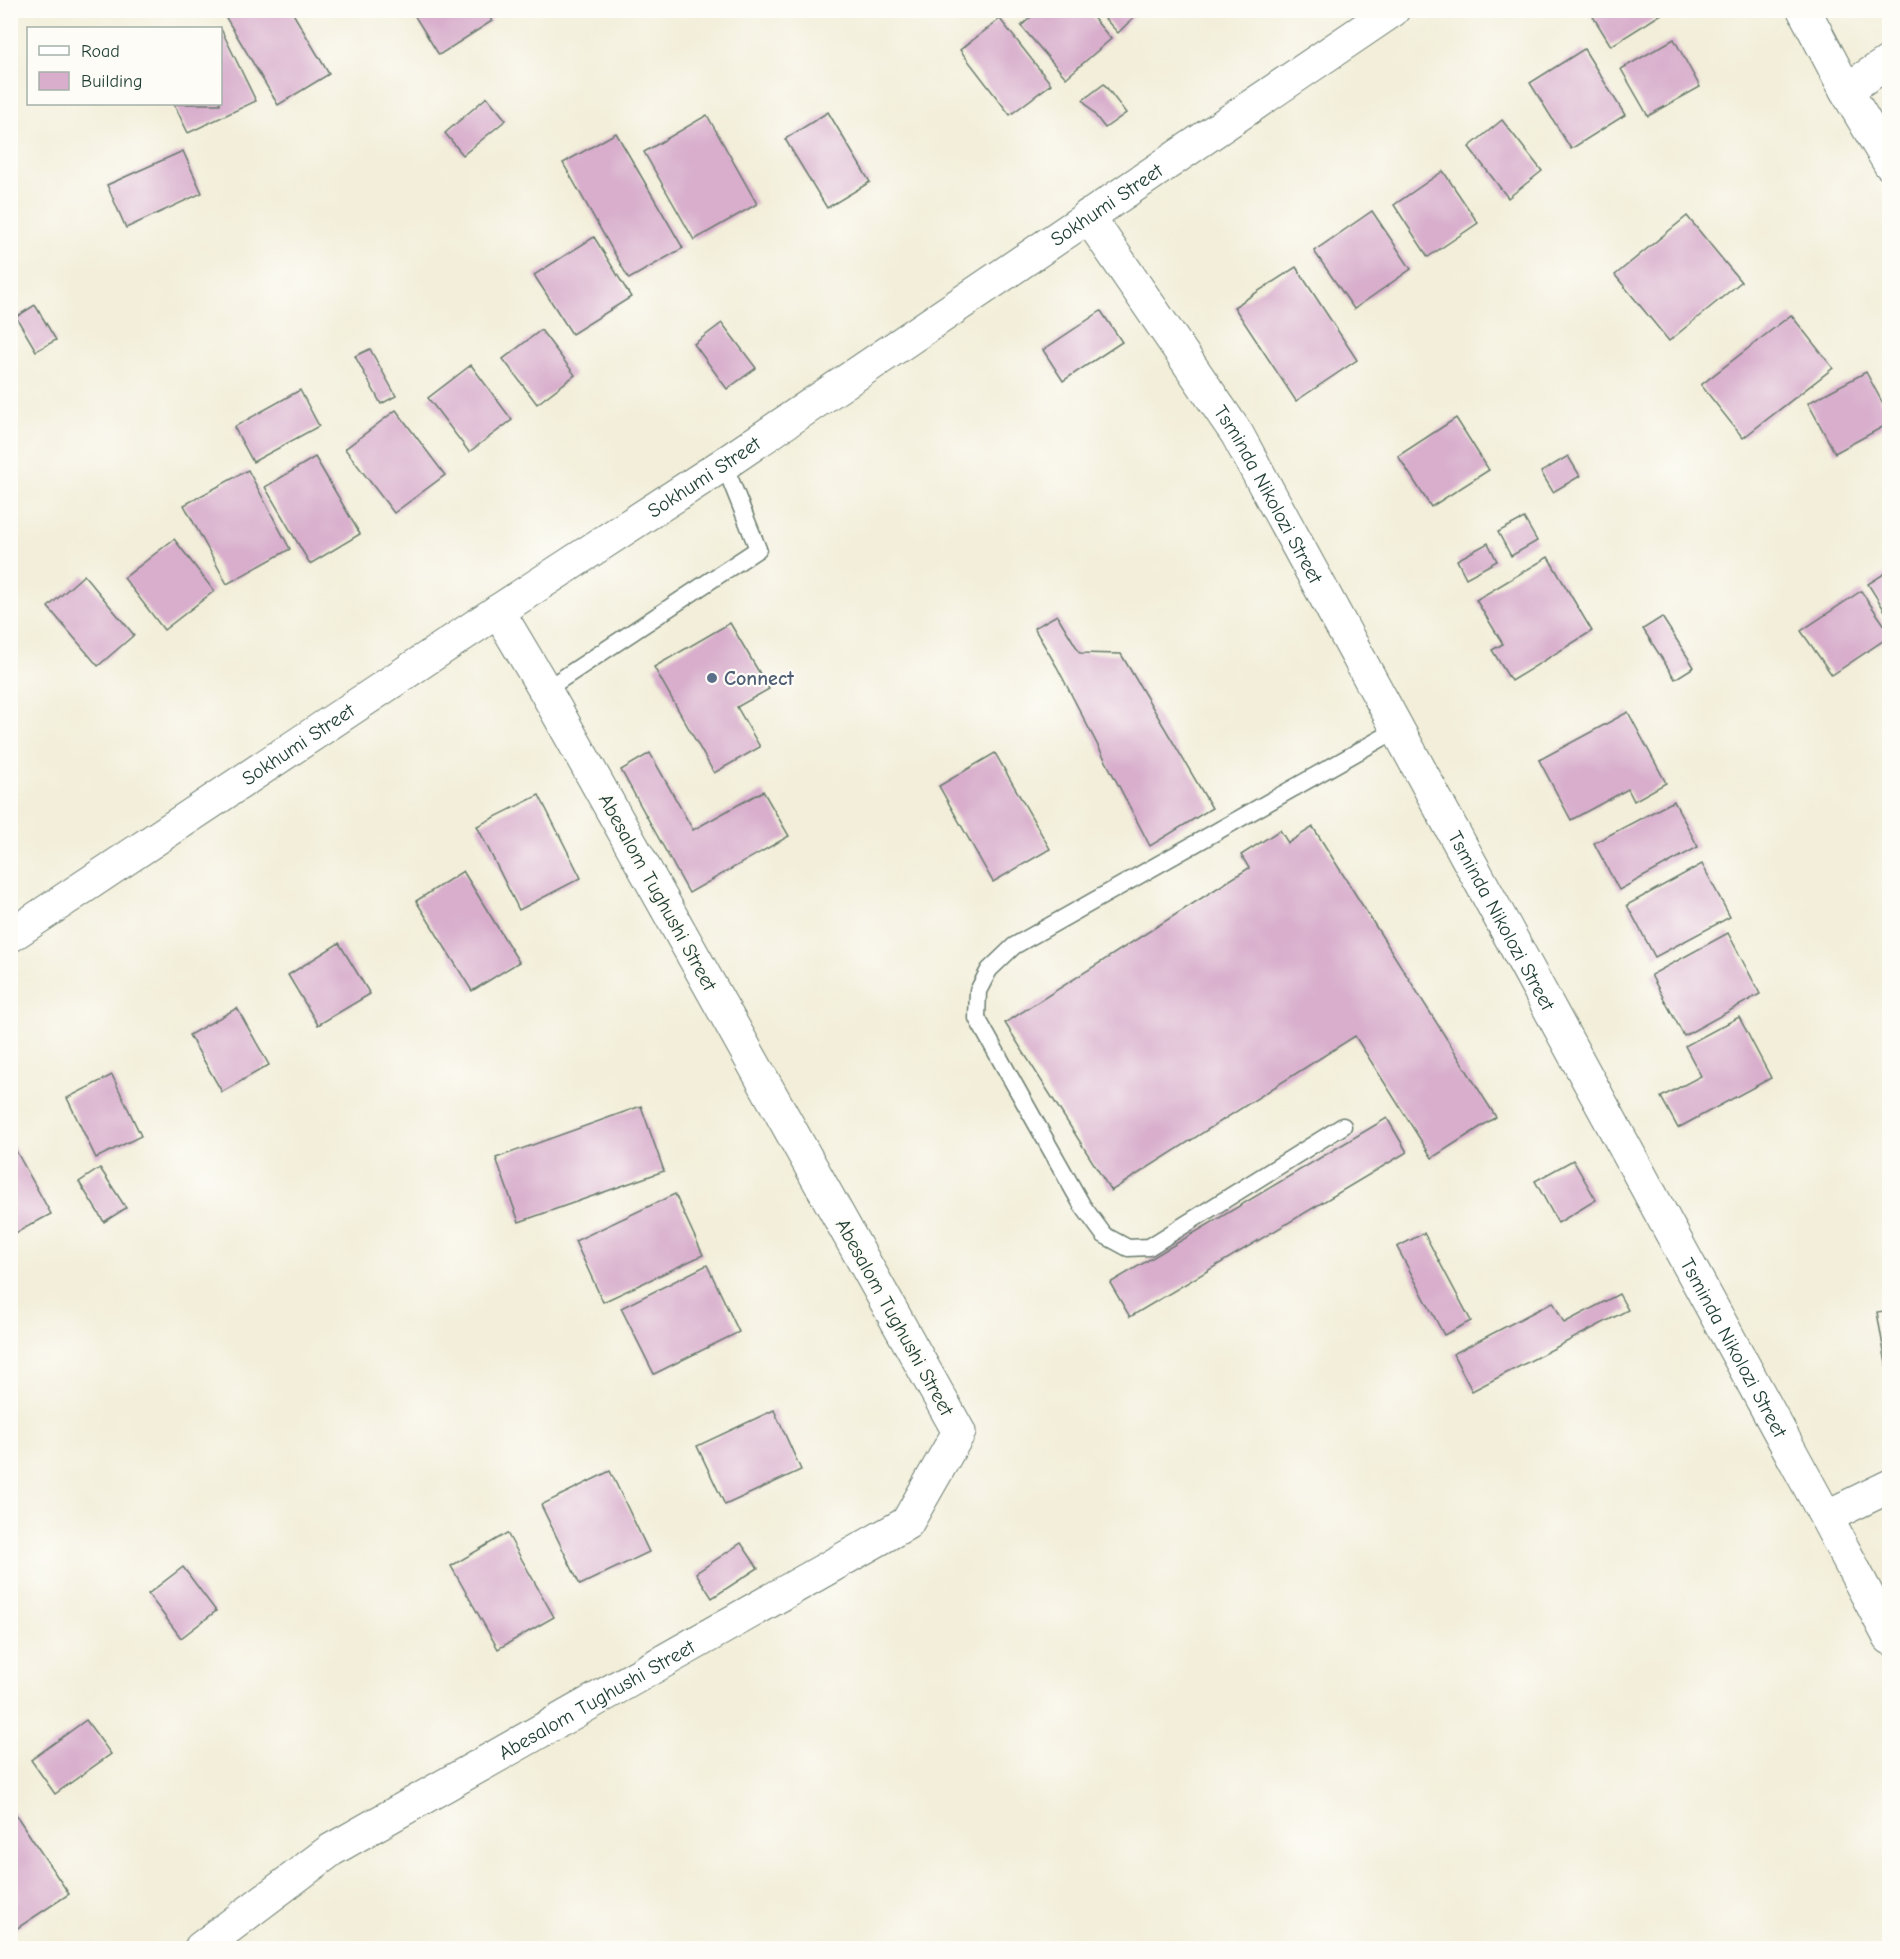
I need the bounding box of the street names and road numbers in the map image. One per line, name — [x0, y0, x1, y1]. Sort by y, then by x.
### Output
street label: Sokhumi Street — [1046, 158, 1168, 251]
street label: Tsminda Nikolozi Street — [1209, 401, 1328, 589]
street label: Sokhumi Street — [643, 431, 766, 523]
street label: Sokhumi Street — [238, 698, 360, 790]
street label: Abesalom Tughushi Street — [594, 790, 722, 996]
street label: Tsminda Nikolozi Street — [1443, 827, 1560, 1016]
street label: Abesalom Tughushi Street — [831, 1215, 959, 1421]
street label: Tsminda Nikolozi Street — [1675, 1254, 1792, 1443]
street label: Abesalom Tughushi Street — [495, 1634, 700, 1765]

